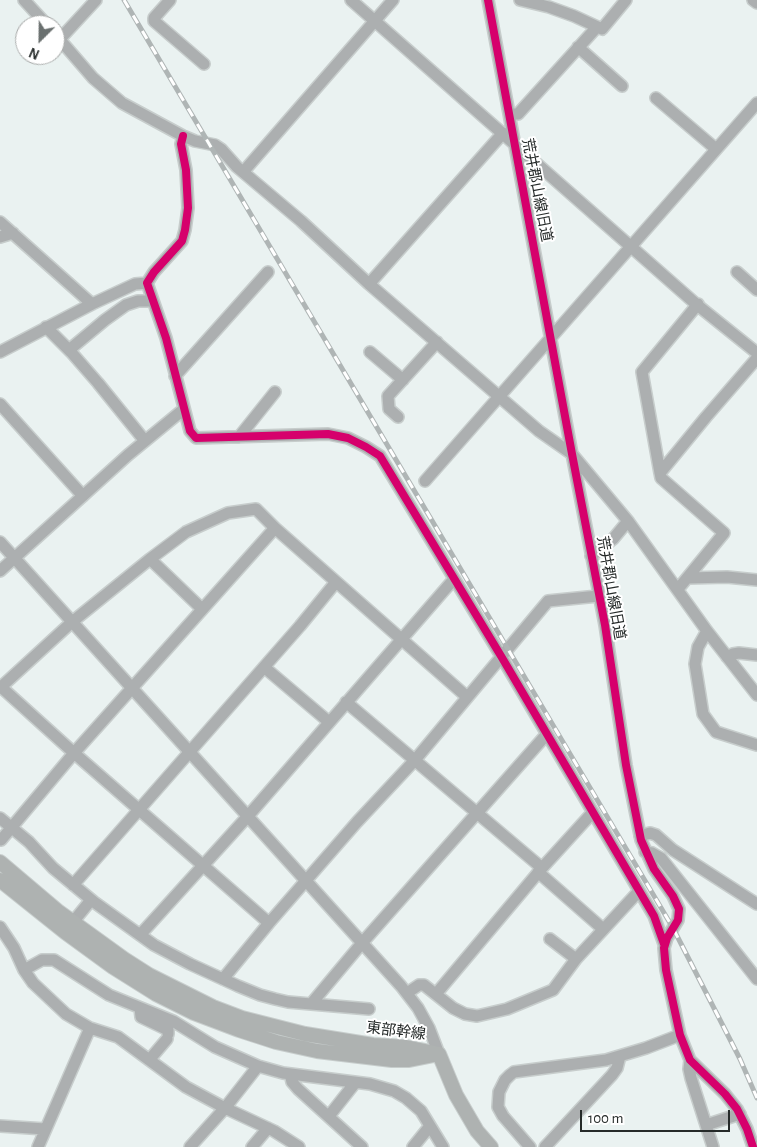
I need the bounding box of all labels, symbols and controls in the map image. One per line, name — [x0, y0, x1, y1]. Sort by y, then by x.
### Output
north arrow — [15, 15, 65, 65]
text: N — [27, 45, 42, 61]
street label: 荒井郡山線旧道 — [518, 137, 556, 243]
street label: 荒井郡山線旧道 — [593, 535, 629, 641]
street label: 東部幹線 — [365, 1018, 427, 1044]
scale bar — [582, 1100, 732, 1132]
text: 100 m — [588, 1111, 623, 1126]

